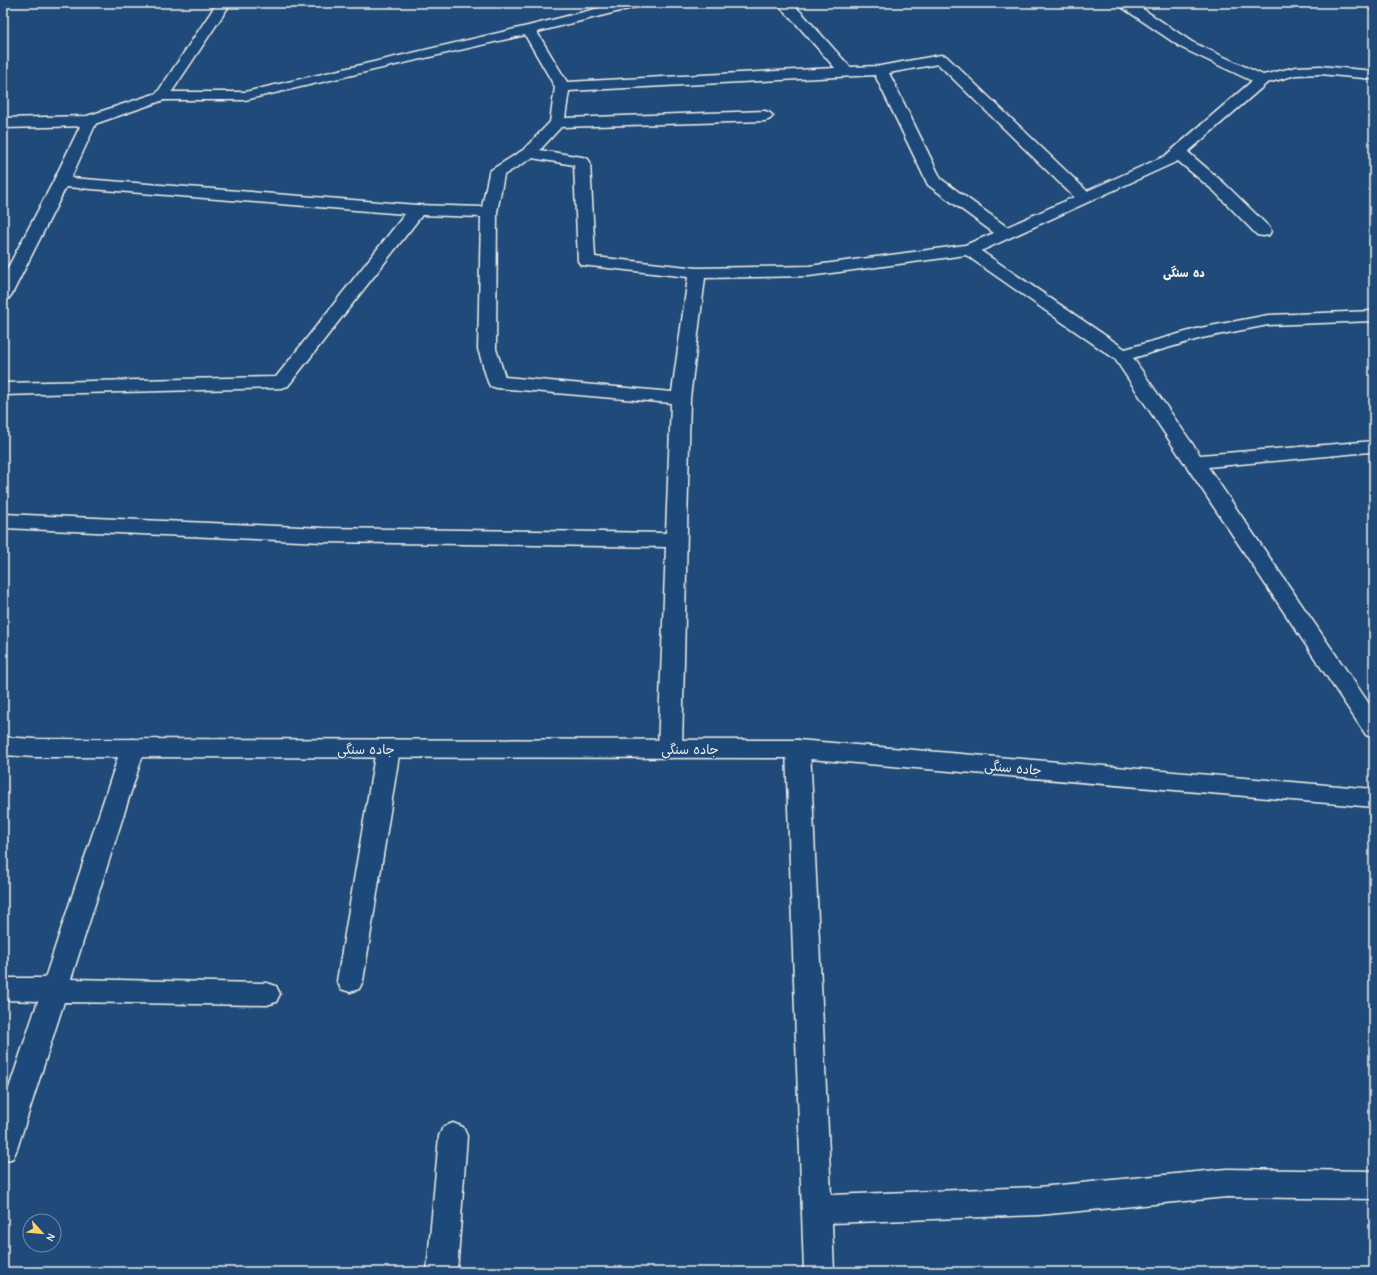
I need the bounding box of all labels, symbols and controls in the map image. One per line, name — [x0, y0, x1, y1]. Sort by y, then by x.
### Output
district label: ده سنگی — [1163, 265, 1205, 281]
street label: جاده سنگی — [337, 742, 395, 759]
street label: جاده سنگی — [661, 742, 719, 759]
street label: جاده سنگی — [984, 758, 1042, 780]
north arrow — [22, 1213, 62, 1253]
text: N — [43, 1231, 58, 1243]

